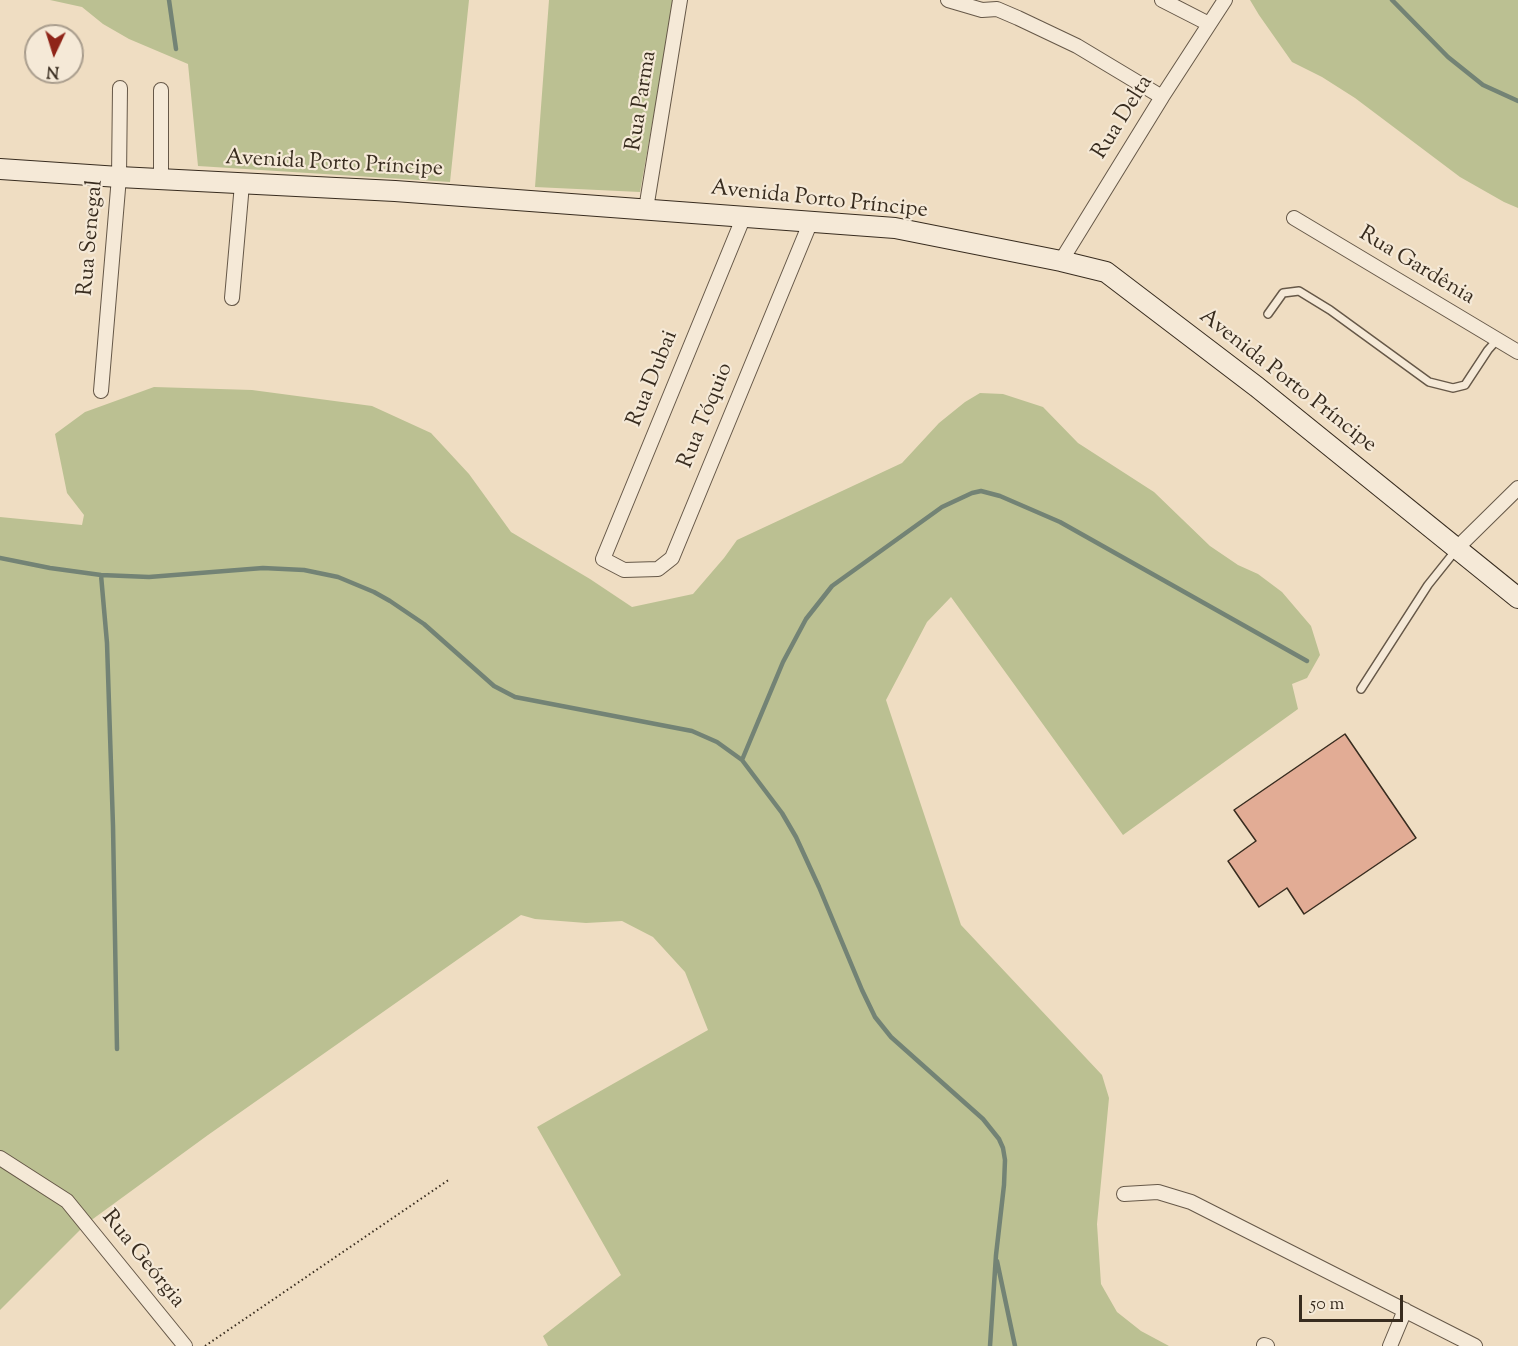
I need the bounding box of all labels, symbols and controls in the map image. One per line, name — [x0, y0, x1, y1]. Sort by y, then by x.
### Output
north arrow — [24, 24, 84, 84]
street label: Rua Parma — [622, 49, 664, 153]
text: N — [46, 59, 60, 82]
street label: Rua Delta — [1088, 71, 1160, 165]
street label: Avenida Porto Príncipe — [224, 146, 444, 184]
street label: Avenida Porto Príncipe — [709, 176, 929, 226]
street label: Rua Senegal — [74, 179, 110, 297]
street label: Rua Gardênia — [1353, 222, 1479, 312]
street label: Avenida Porto Príncipe — [1193, 304, 1381, 460]
street label: Rua Dubai — [623, 327, 685, 431]
street label: Rua Tóquio — [674, 360, 740, 472]
street label: Rua Geórgia — [95, 1206, 189, 1314]
scale bar — [1302, 1283, 1406, 1321]
text: 50 m — [1310, 1292, 1344, 1318]

